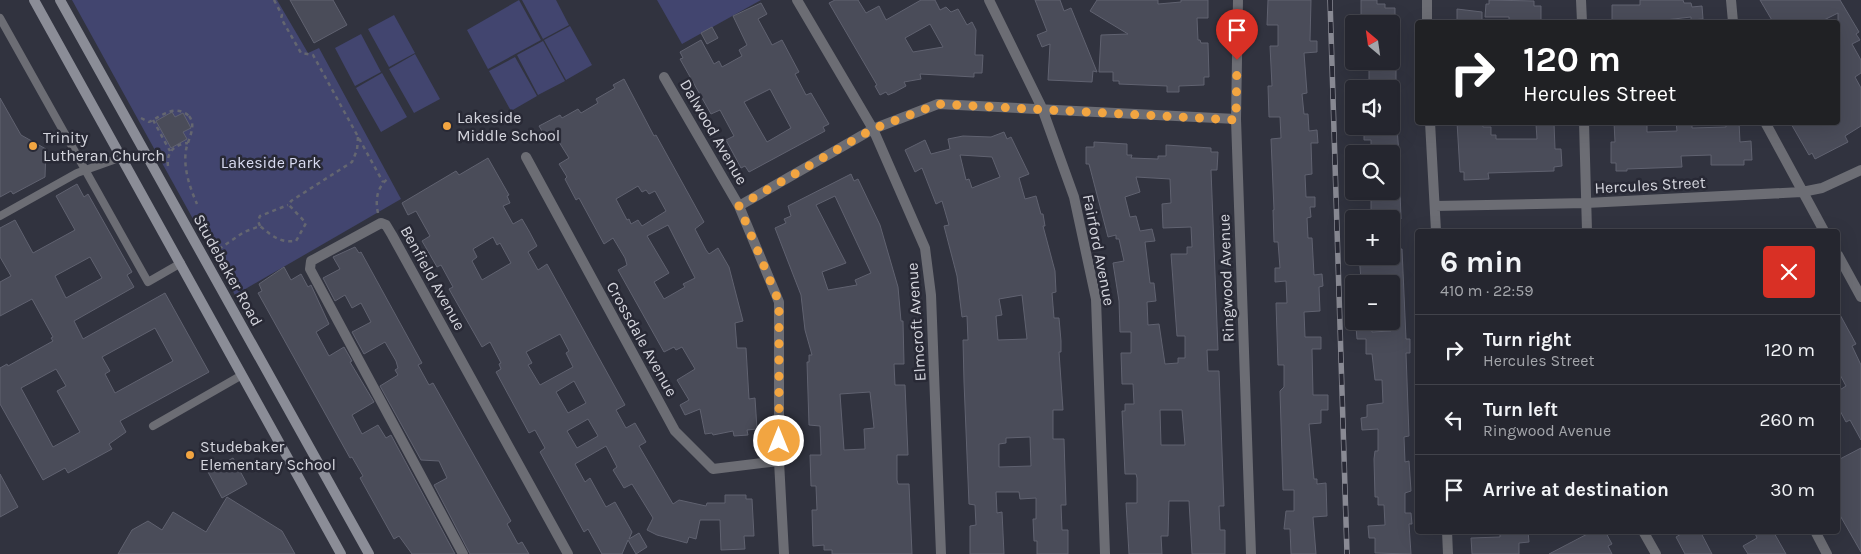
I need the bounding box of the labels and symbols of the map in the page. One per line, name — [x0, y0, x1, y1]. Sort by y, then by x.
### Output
pin — [1216, 9, 1258, 60]
north arrow — [1345, 15, 1400, 70]
street label: Dalwood Avenue — [676, 76, 752, 188]
place label: Lakeside Middle School — [457, 108, 560, 145]
marker: Lakeside Middle School — [441, 120, 453, 132]
place label: Trinity Lutheran Church — [43, 128, 165, 165]
marker: Trinity Lutheran Church — [27, 140, 39, 152]
park label: Lakeside Park — [221, 153, 321, 172]
street label: Hercules Street — [1594, 173, 1706, 197]
street label: Fairford Avenue — [1079, 193, 1119, 307]
street label: Studebaker Road — [189, 211, 267, 329]
street label: Ringwood Avenue — [1214, 214, 1238, 342]
street label: Benfield Avenue — [396, 222, 470, 334]
street label: Elmcroft Avenue — [902, 262, 930, 382]
street label: Crossdale Avenue — [603, 278, 681, 400]
position arrow — [752, 414, 804, 466]
place label: Studebaker Elementary School — [200, 437, 336, 474]
marker: Studebaker Elementary School — [184, 449, 196, 461]

